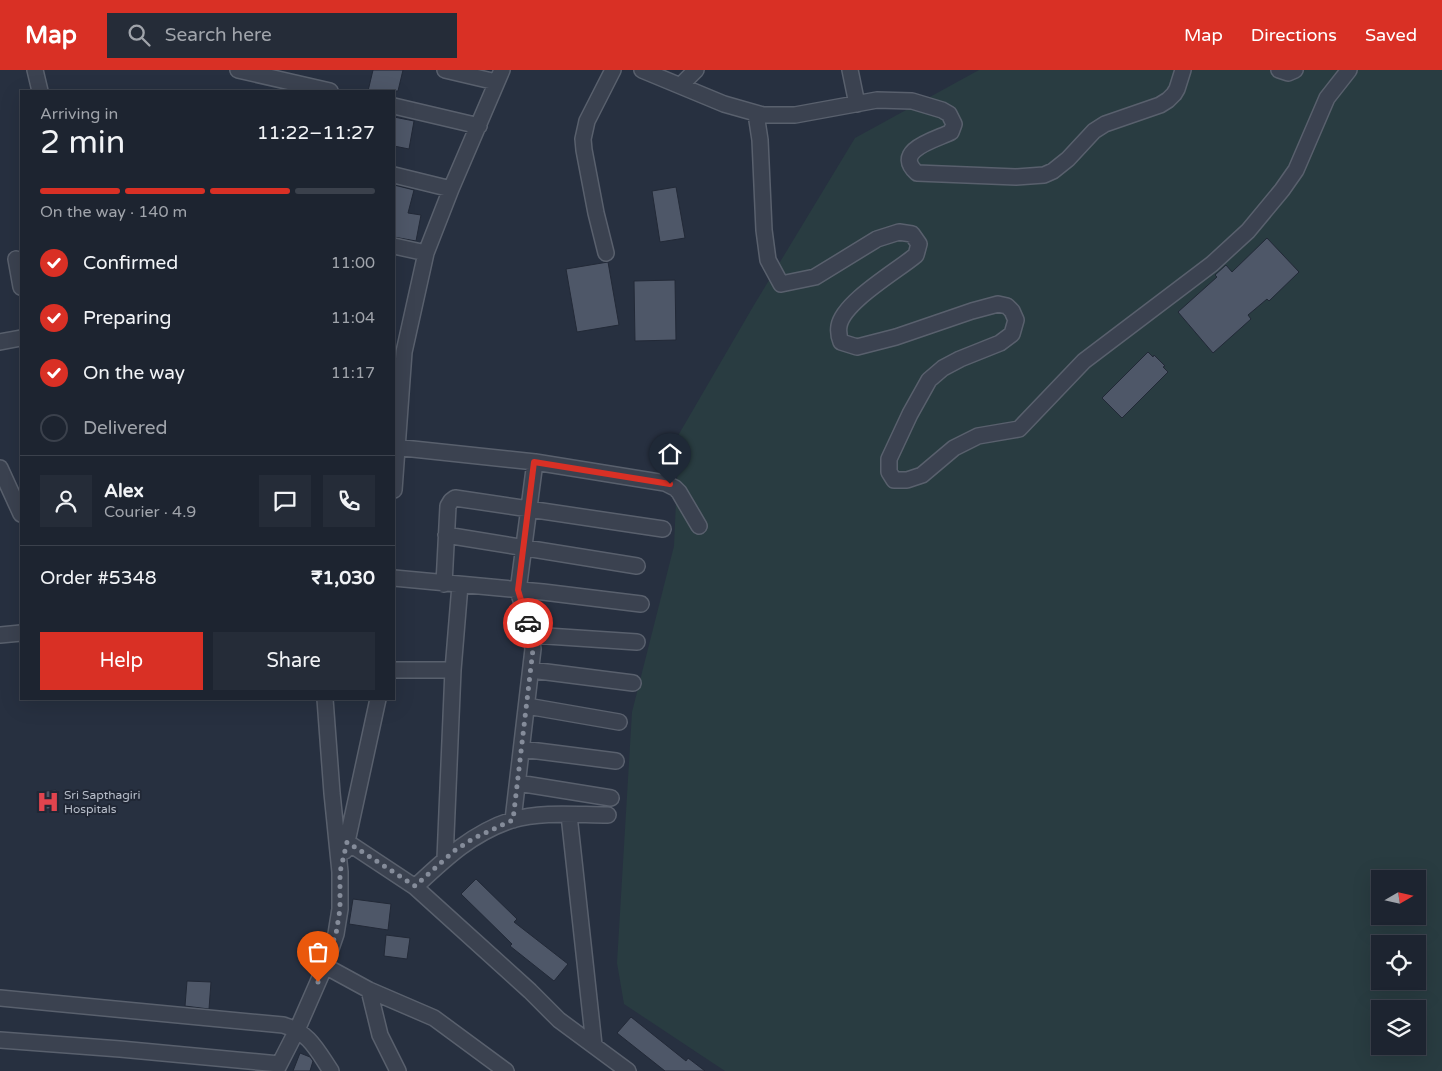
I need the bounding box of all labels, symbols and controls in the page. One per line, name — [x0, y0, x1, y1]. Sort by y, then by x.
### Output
search box — [107, 13, 457, 58]
text: Map — [25, 21, 77, 50]
icon: search — [125, 21, 153, 49]
text: Search here — [165, 24, 272, 46]
text: Map — [1184, 24, 1223, 46]
text: Directions — [1251, 24, 1337, 46]
text: Saved — [1365, 24, 1417, 46]
text: Arriving in — [40, 104, 118, 124]
text: 11:22–11:27 — [257, 122, 375, 144]
text: 2 min — [40, 124, 125, 162]
text: On the way · 140 m — [40, 202, 187, 222]
icon: check — [40, 249, 68, 277]
text: Confirmed — [83, 252, 178, 274]
text: 11:00 — [331, 253, 375, 273]
icon: check — [40, 304, 68, 332]
text: Preparing — [83, 307, 172, 329]
text: 11:04 — [331, 308, 375, 328]
icon: check — [40, 359, 68, 387]
text: On the way — [83, 362, 185, 384]
text: 11:17 — [331, 363, 375, 383]
text: Delivered — [83, 417, 168, 439]
pin — [649, 433, 691, 484]
icon: home — [656, 440, 684, 468]
button: person — [40, 475, 92, 527]
button: chat — [259, 475, 311, 527]
button: phone — [323, 475, 375, 527]
text: Alex — [104, 480, 144, 502]
text: Courier · 4.9 — [104, 502, 196, 522]
text: Order #5348 — [40, 567, 157, 589]
text: ₹1,030 — [311, 567, 375, 589]
courier — [503, 598, 553, 648]
icon: car — [514, 609, 542, 637]
button: Help — [40, 632, 203, 690]
button: Share — [213, 632, 375, 690]
place label: Sri Sapthagiri Hospitals — [64, 788, 140, 816]
hospital icon: Sri Sapthagiri Hospitals — [35, 789, 61, 815]
north arrow — [1371, 870, 1426, 925]
map controls — [1371, 870, 1426, 1055]
pin — [297, 931, 339, 982]
button: locate — [1371, 935, 1426, 990]
icon: bag — [304, 938, 332, 966]
button: layers — [1371, 1000, 1426, 1055]

